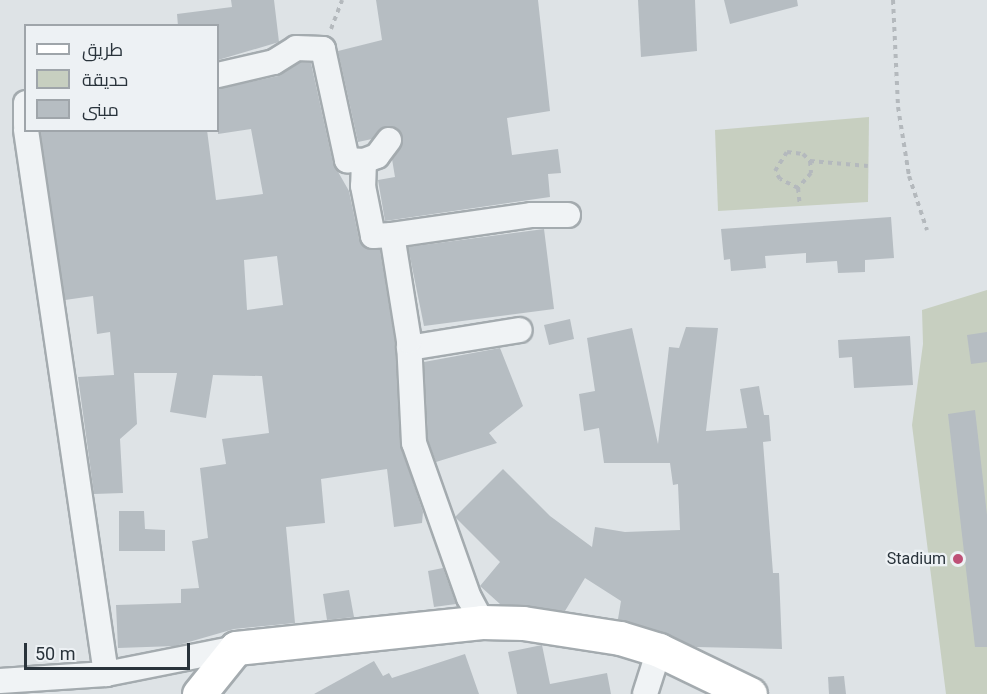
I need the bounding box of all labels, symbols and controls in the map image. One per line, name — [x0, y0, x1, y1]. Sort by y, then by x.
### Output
legend — [24, 24, 219, 132]
text: طريق — [82, 39, 123, 60]
text: حديقة — [82, 69, 128, 90]
text: مبنى — [82, 99, 119, 120]
place label: Stadium — [887, 549, 946, 569]
marker: Stadium — [951, 552, 965, 566]
scale bar — [27, 631, 194, 669]
text: 50 m — [35, 643, 75, 664]

